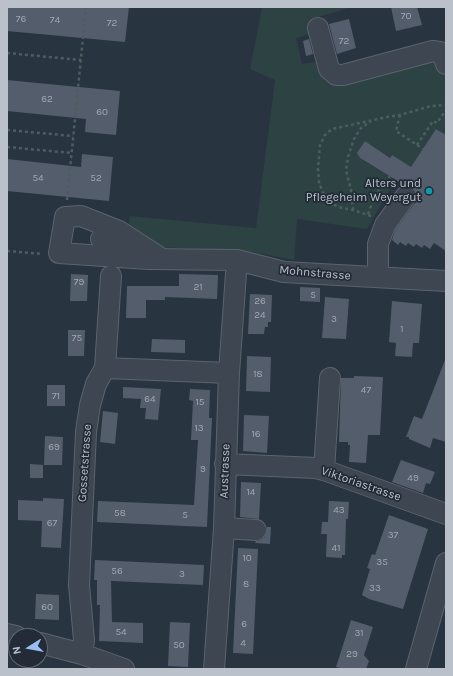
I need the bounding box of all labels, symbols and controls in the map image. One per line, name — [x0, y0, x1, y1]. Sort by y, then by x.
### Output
house number: 70 — [401, 10, 411, 22]
house number: 76 — [16, 13, 26, 25]
house number: 74 — [50, 14, 60, 26]
house number: 72 — [107, 17, 117, 29]
house number: 72 — [339, 35, 349, 47]
house number: 62 — [41, 93, 53, 105]
house number: 60 — [96, 106, 108, 118]
house number: 54 — [32, 172, 44, 184]
house number: 52 — [90, 172, 102, 184]
place label: Alters und Pflegeheim Weyergut — [306, 177, 421, 205]
marker: Alters und Pflegeheim Weyergut — [424, 186, 434, 196]
street label: Mohnstrasse — [279, 263, 351, 283]
house number: 79 — [74, 276, 84, 288]
house number: 21 — [193, 281, 203, 293]
house number: 5 — [310, 289, 316, 301]
house number: 26 — [254, 295, 266, 307]
house number: 24 — [254, 309, 266, 321]
house number: 3 — [331, 313, 337, 325]
house number: 1 — [400, 323, 404, 335]
house number: 75 — [72, 332, 82, 344]
house number: 18 — [253, 368, 263, 380]
house number: 47 — [361, 384, 371, 396]
house number: 71 — [52, 390, 60, 402]
house number: 64 — [144, 393, 156, 405]
house number: 15 — [196, 396, 204, 408]
house number: 13 — [194, 422, 204, 434]
street label: Gossetstrasse — [75, 424, 95, 502]
house number: 16 — [251, 428, 261, 440]
house number: 69 — [48, 441, 60, 453]
street label: Austrasse — [217, 443, 233, 499]
house number: 9 — [200, 463, 206, 475]
street label: Viktoriastrasse — [319, 464, 403, 504]
house number: 49 — [407, 472, 419, 484]
house number: 14 — [247, 486, 255, 498]
house number: 43 — [333, 504, 345, 516]
house number: 58 — [114, 507, 126, 519]
house number: 5 — [182, 509, 188, 521]
house number: 67 — [47, 517, 57, 529]
house number: 37 — [388, 529, 398, 541]
house number: 41 — [332, 542, 340, 554]
house number: 10 — [242, 552, 252, 564]
house number: 35 — [376, 556, 388, 568]
house number: 56 — [111, 565, 123, 577]
house number: 3 — [179, 568, 185, 580]
house number: 8 — [243, 578, 249, 590]
house number: 33 — [369, 582, 381, 594]
house number: 60 — [41, 601, 53, 613]
house number: 6 — [241, 618, 247, 630]
house number: 54 — [115, 626, 127, 638]
house number: 31 — [354, 627, 364, 639]
north arrow — [8, 628, 48, 668]
house number: 4 — [240, 637, 246, 649]
house number: 50 — [173, 639, 185, 651]
text: N — [10, 645, 24, 655]
house number: 29 — [346, 648, 358, 660]

